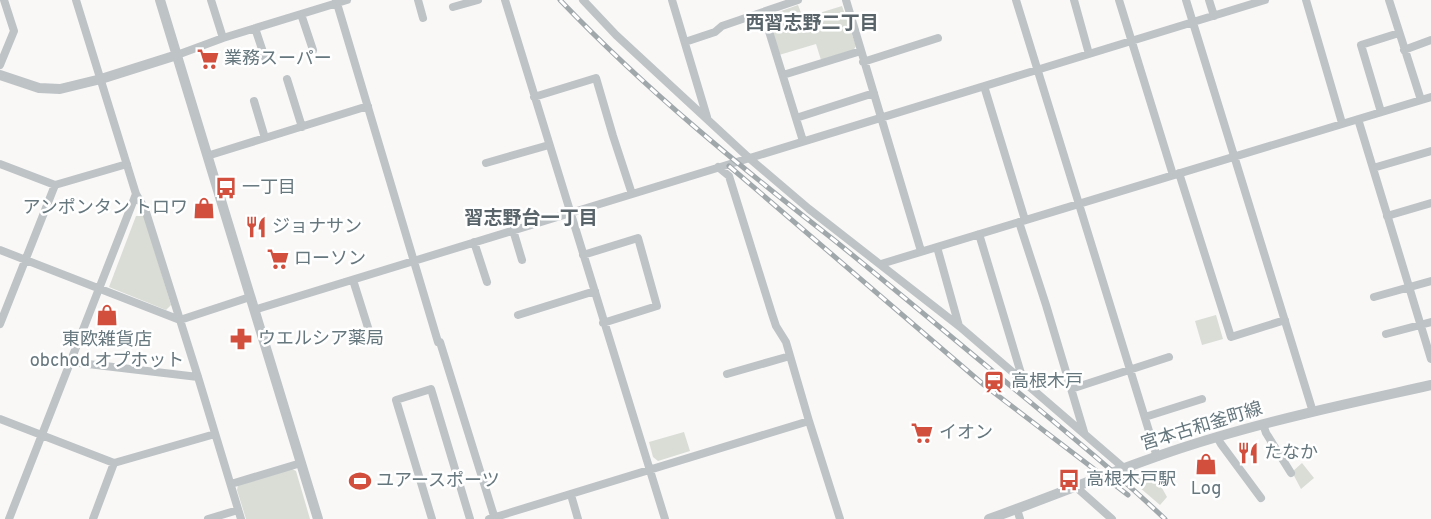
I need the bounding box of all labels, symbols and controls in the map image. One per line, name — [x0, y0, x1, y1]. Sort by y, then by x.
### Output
district label: 西習志野二丁目 — [745, 12, 879, 36]
supermarket icon: 業務スーパー — [195, 46, 221, 72]
place label: 業務スーパー — [224, 48, 332, 71]
bus stop icon: 一丁目 — [213, 175, 239, 201]
place label: 一丁目 — [242, 177, 296, 200]
shop icon: アンポンタン トロワ — [191, 195, 217, 221]
place label: アンポンタン トロワ — [22, 197, 188, 220]
district label: 習志野台一丁目 — [464, 207, 598, 231]
restaurant icon: ジョナサン — [243, 214, 269, 240]
place label: ジョナサン — [272, 216, 362, 239]
supermarket icon: ローソン — [265, 246, 291, 272]
place label: ローソン — [294, 248, 366, 271]
shop icon: 東欧雑貨店 obchod オプホット — [94, 302, 120, 328]
pharmacy icon: ウエルシア薬局 — [228, 326, 254, 352]
place label: ウエルシア薬局 — [258, 328, 384, 351]
place label: 東欧雑貨店 obchod オプホット — [30, 329, 184, 373]
station icon: 高根木戸 — [981, 369, 1007, 395]
place label: 高根木戸 — [1011, 371, 1083, 394]
street label: 宮本古和釜町線 — [1138, 398, 1266, 456]
supermarket icon: イオン — [909, 420, 935, 446]
place label: イオン — [939, 422, 993, 445]
restaurant icon: たなか — [1235, 440, 1261, 466]
place label: たなか — [1264, 442, 1318, 465]
shop icon: Log — [1193, 451, 1219, 477]
bus stop icon: 高根木戸駅 — [1056, 467, 1082, 493]
sports icon: ユアースポーツ — [347, 468, 373, 494]
place label: 高根木戸駅 — [1086, 469, 1176, 492]
place label: ユアースポーツ — [376, 470, 500, 493]
place label: Log — [1191, 478, 1221, 501]

